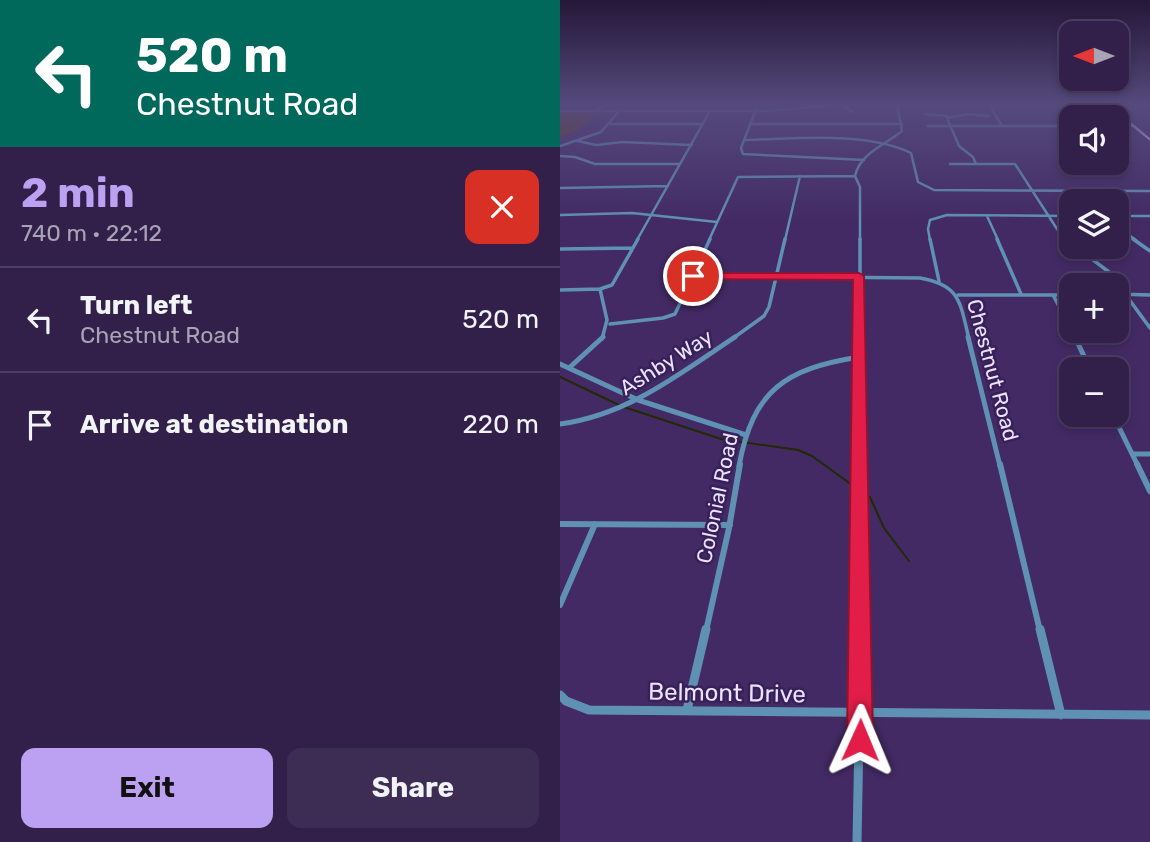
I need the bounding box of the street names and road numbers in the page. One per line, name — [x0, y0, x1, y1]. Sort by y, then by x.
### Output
street label: Chestnut Road — [962, 296, 1024, 444]
street label: Ashby Way — [615, 323, 717, 400]
street label: Colonial Road — [691, 431, 743, 565]
street label: Belmont Drive — [648, 678, 806, 708]

